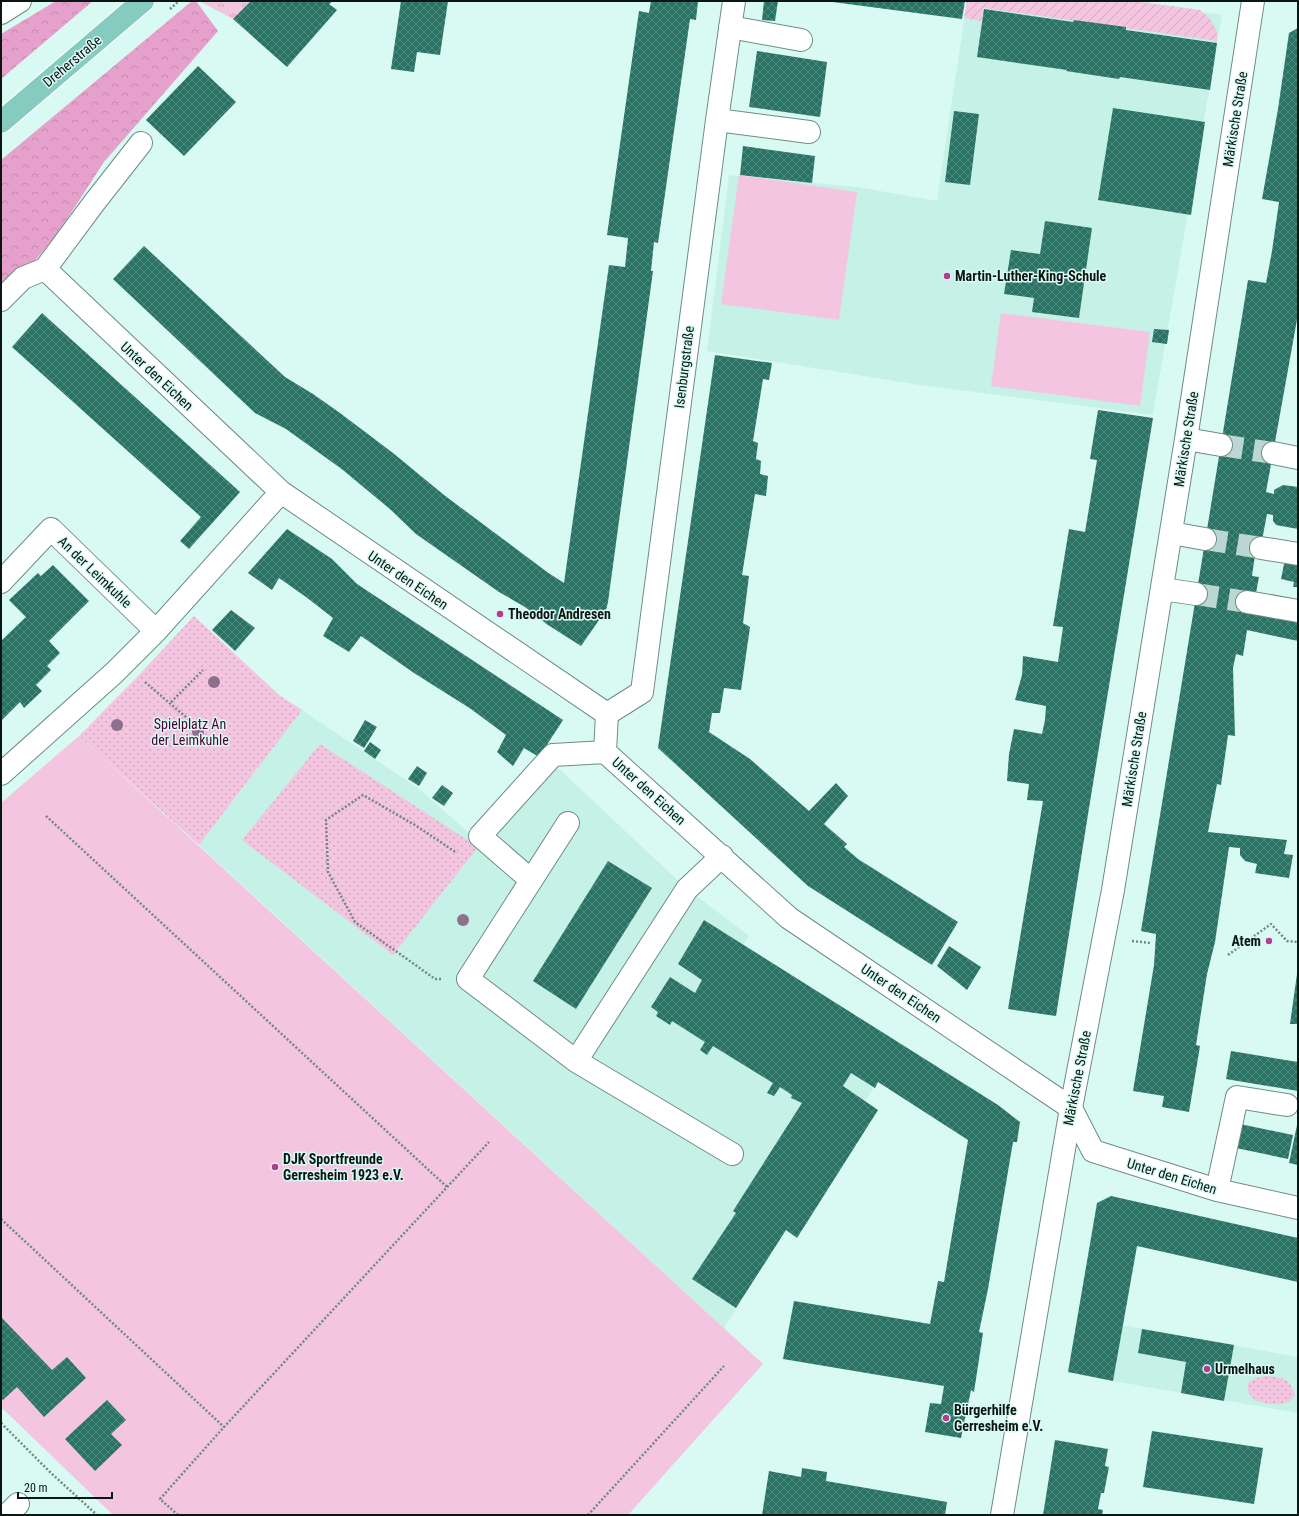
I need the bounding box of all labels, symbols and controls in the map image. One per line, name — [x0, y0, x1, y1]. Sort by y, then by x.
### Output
street label: Dreherstraße — [40, 32, 105, 90]
street label: Märkische Straße — [1220, 70, 1251, 168]
place label: Martin-Luther-King-Schule — [955, 268, 1107, 284]
marker: Martin-Luther-King-Schule — [942, 271, 952, 281]
street label: Isenburgstraße — [671, 324, 697, 409]
street label: Unter den Eichen — [118, 338, 196, 414]
street label: Märkische Straße — [1171, 390, 1202, 488]
street label: An der Leimkuhle — [55, 533, 135, 611]
street label: Unter den Eichen — [365, 547, 451, 613]
place label: Theodor Andresen — [508, 606, 611, 622]
marker: Theodor Andresen — [495, 609, 505, 619]
street label: Märkische Straße — [1119, 710, 1150, 808]
park label: Spielplatz An der Leimkuhle — [151, 716, 229, 748]
street label: Unter den Eichen — [609, 754, 689, 828]
place label: Atem — [1231, 933, 1261, 949]
marker: Atem — [1264, 936, 1274, 946]
street label: Unter den Eichen — [858, 960, 944, 1026]
street label: Märkische Straße — [1060, 1029, 1094, 1127]
place label: DJK Sportfreunde Gerresheim 1923 e.V. — [283, 1151, 404, 1183]
street label: Unter den Eichen — [1125, 1155, 1219, 1197]
marker: DJK Sportfreunde Gerresheim 1923 e.V. — [270, 1162, 280, 1172]
place label: Urmelhaus — [1215, 1361, 1275, 1377]
marker: Urmelhaus — [1202, 1364, 1212, 1374]
place label: Bürgerhilfe Gerresheim e.V. — [954, 1402, 1043, 1434]
marker: Bürgerhilfe Gerresheim e.V. — [941, 1413, 951, 1423]
scale bar — [18, 1474, 112, 1500]
text: 20 m — [24, 1481, 48, 1495]

